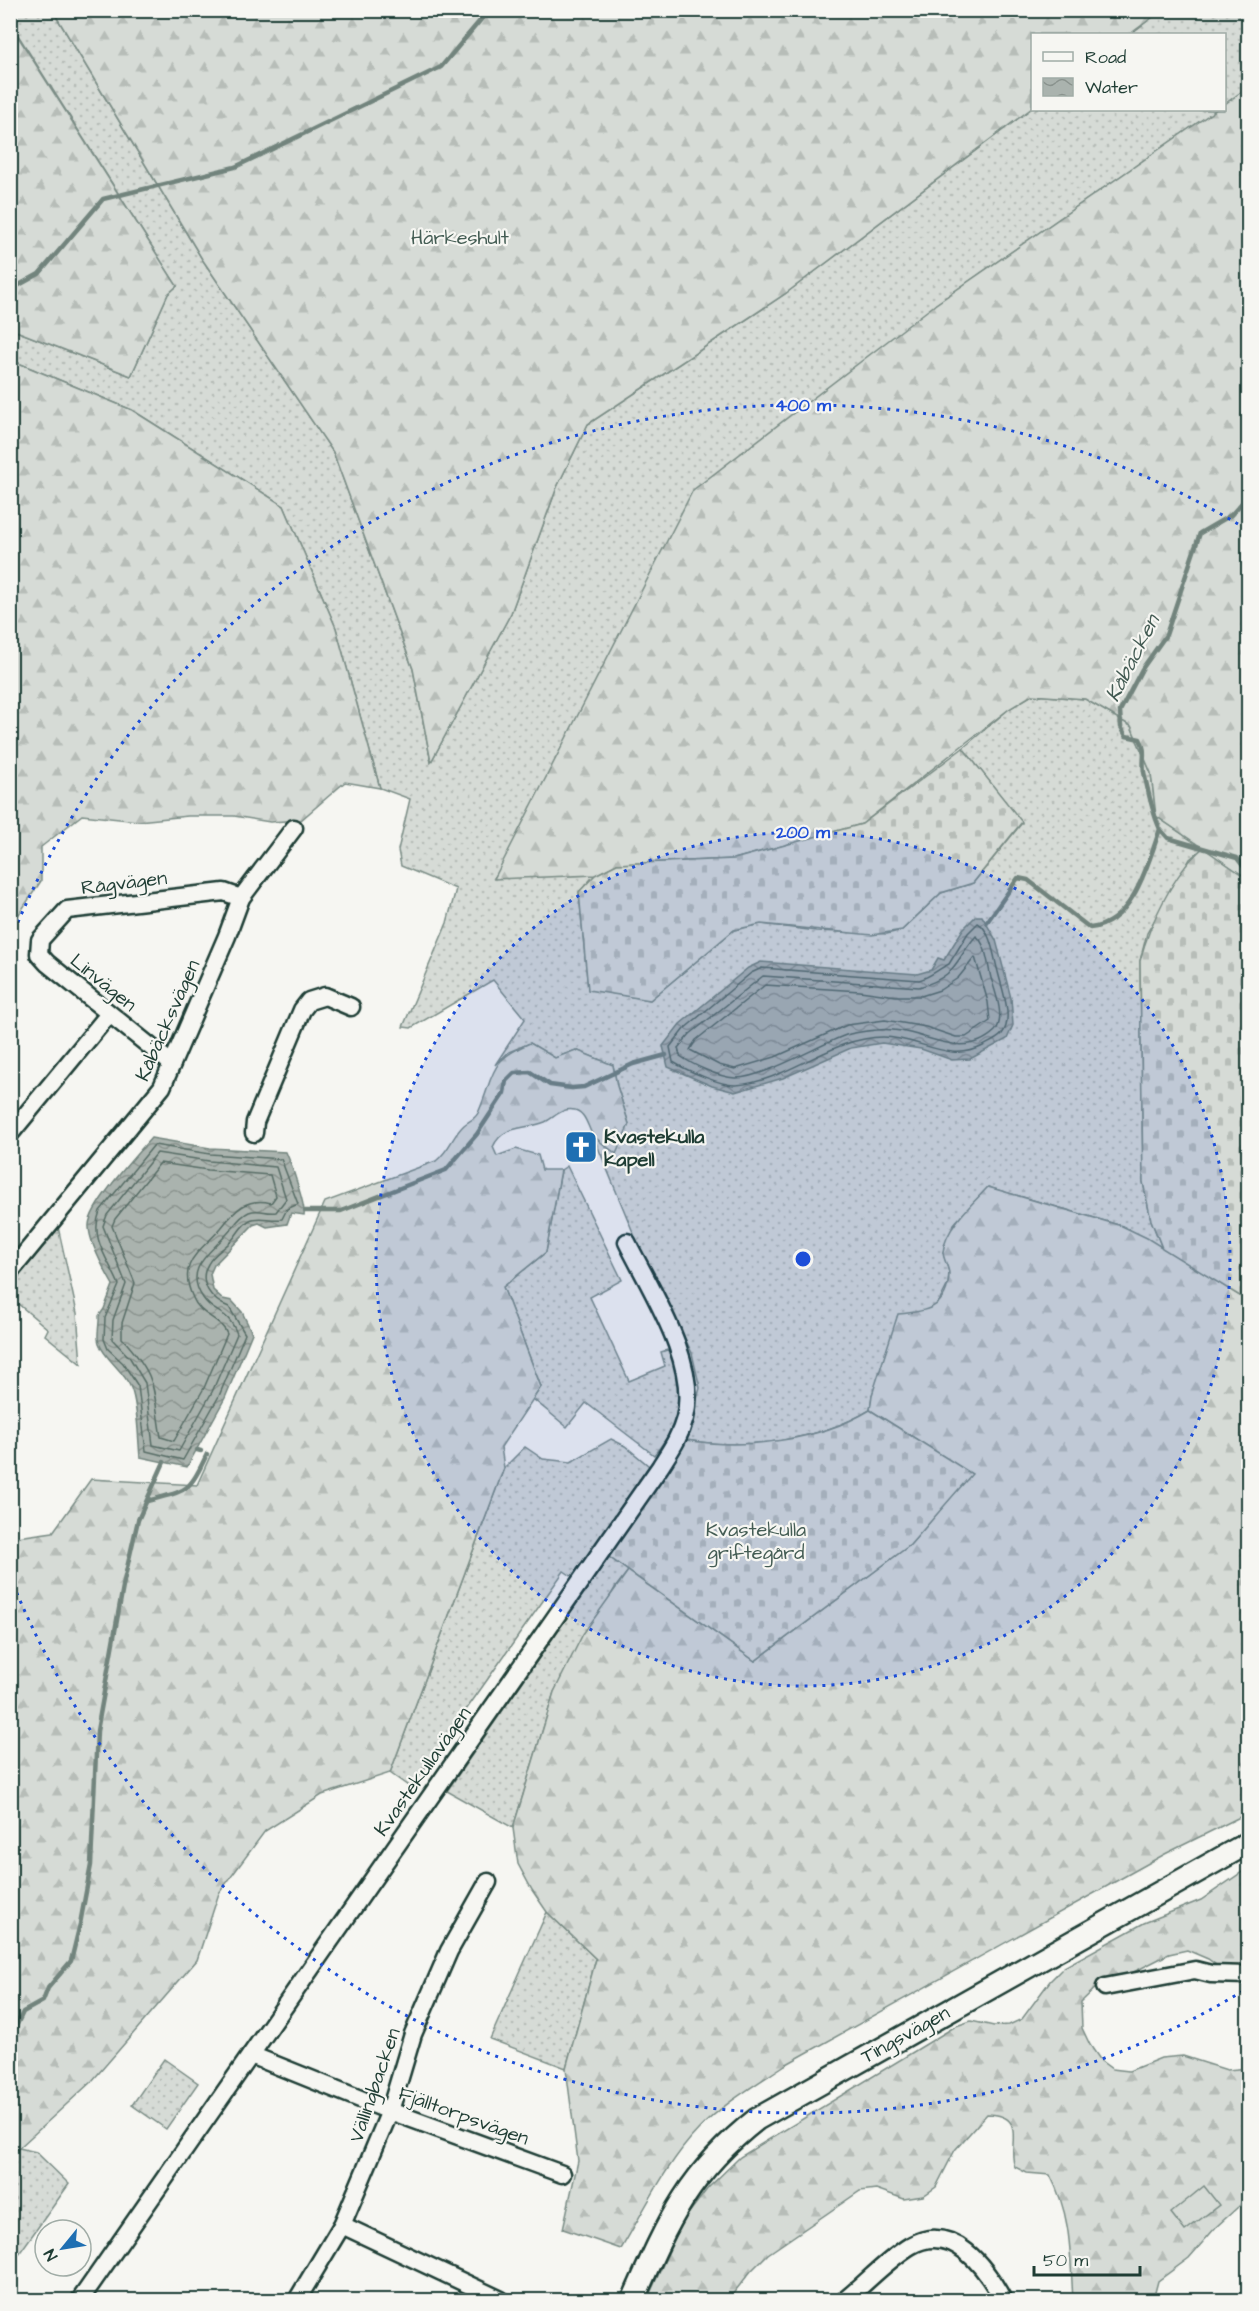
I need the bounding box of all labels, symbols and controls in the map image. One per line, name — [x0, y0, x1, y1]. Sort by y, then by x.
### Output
legend — [1031, 33, 1226, 111]
text: Road — [1085, 45, 1126, 70]
text: Water — [1085, 75, 1138, 100]
park label: Härkeshult — [411, 224, 509, 252]
text: 400 m — [775, 393, 832, 418]
water label: Kåbäcken — [1098, 608, 1167, 707]
text: 200 m — [775, 820, 831, 845]
street label: Rågvägen — [80, 864, 169, 903]
street label: Linvägen — [63, 947, 143, 1019]
street label: Kåbäcksvägen — [129, 955, 208, 1086]
place label: Kvastekulla kapell — [604, 1123, 705, 1174]
church icon: Kvastekulla kapell — [563, 1129, 599, 1165]
centre of rings — [793, 1249, 813, 1269]
park label: Kvastekulla griftegård — [706, 1516, 806, 1568]
street label: Kvastekullavägen — [368, 1701, 479, 1843]
street label: Tingsvägen — [856, 1999, 955, 2072]
street label: Vällingbacken — [342, 2024, 409, 2147]
street label: Fjälltorpsvägen — [394, 2079, 533, 2153]
north arrow — [33, 2218, 93, 2278]
scale bar — [1034, 2239, 1140, 2277]
text: N — [39, 2245, 63, 2265]
text: 50 m — [1043, 2248, 1088, 2273]

